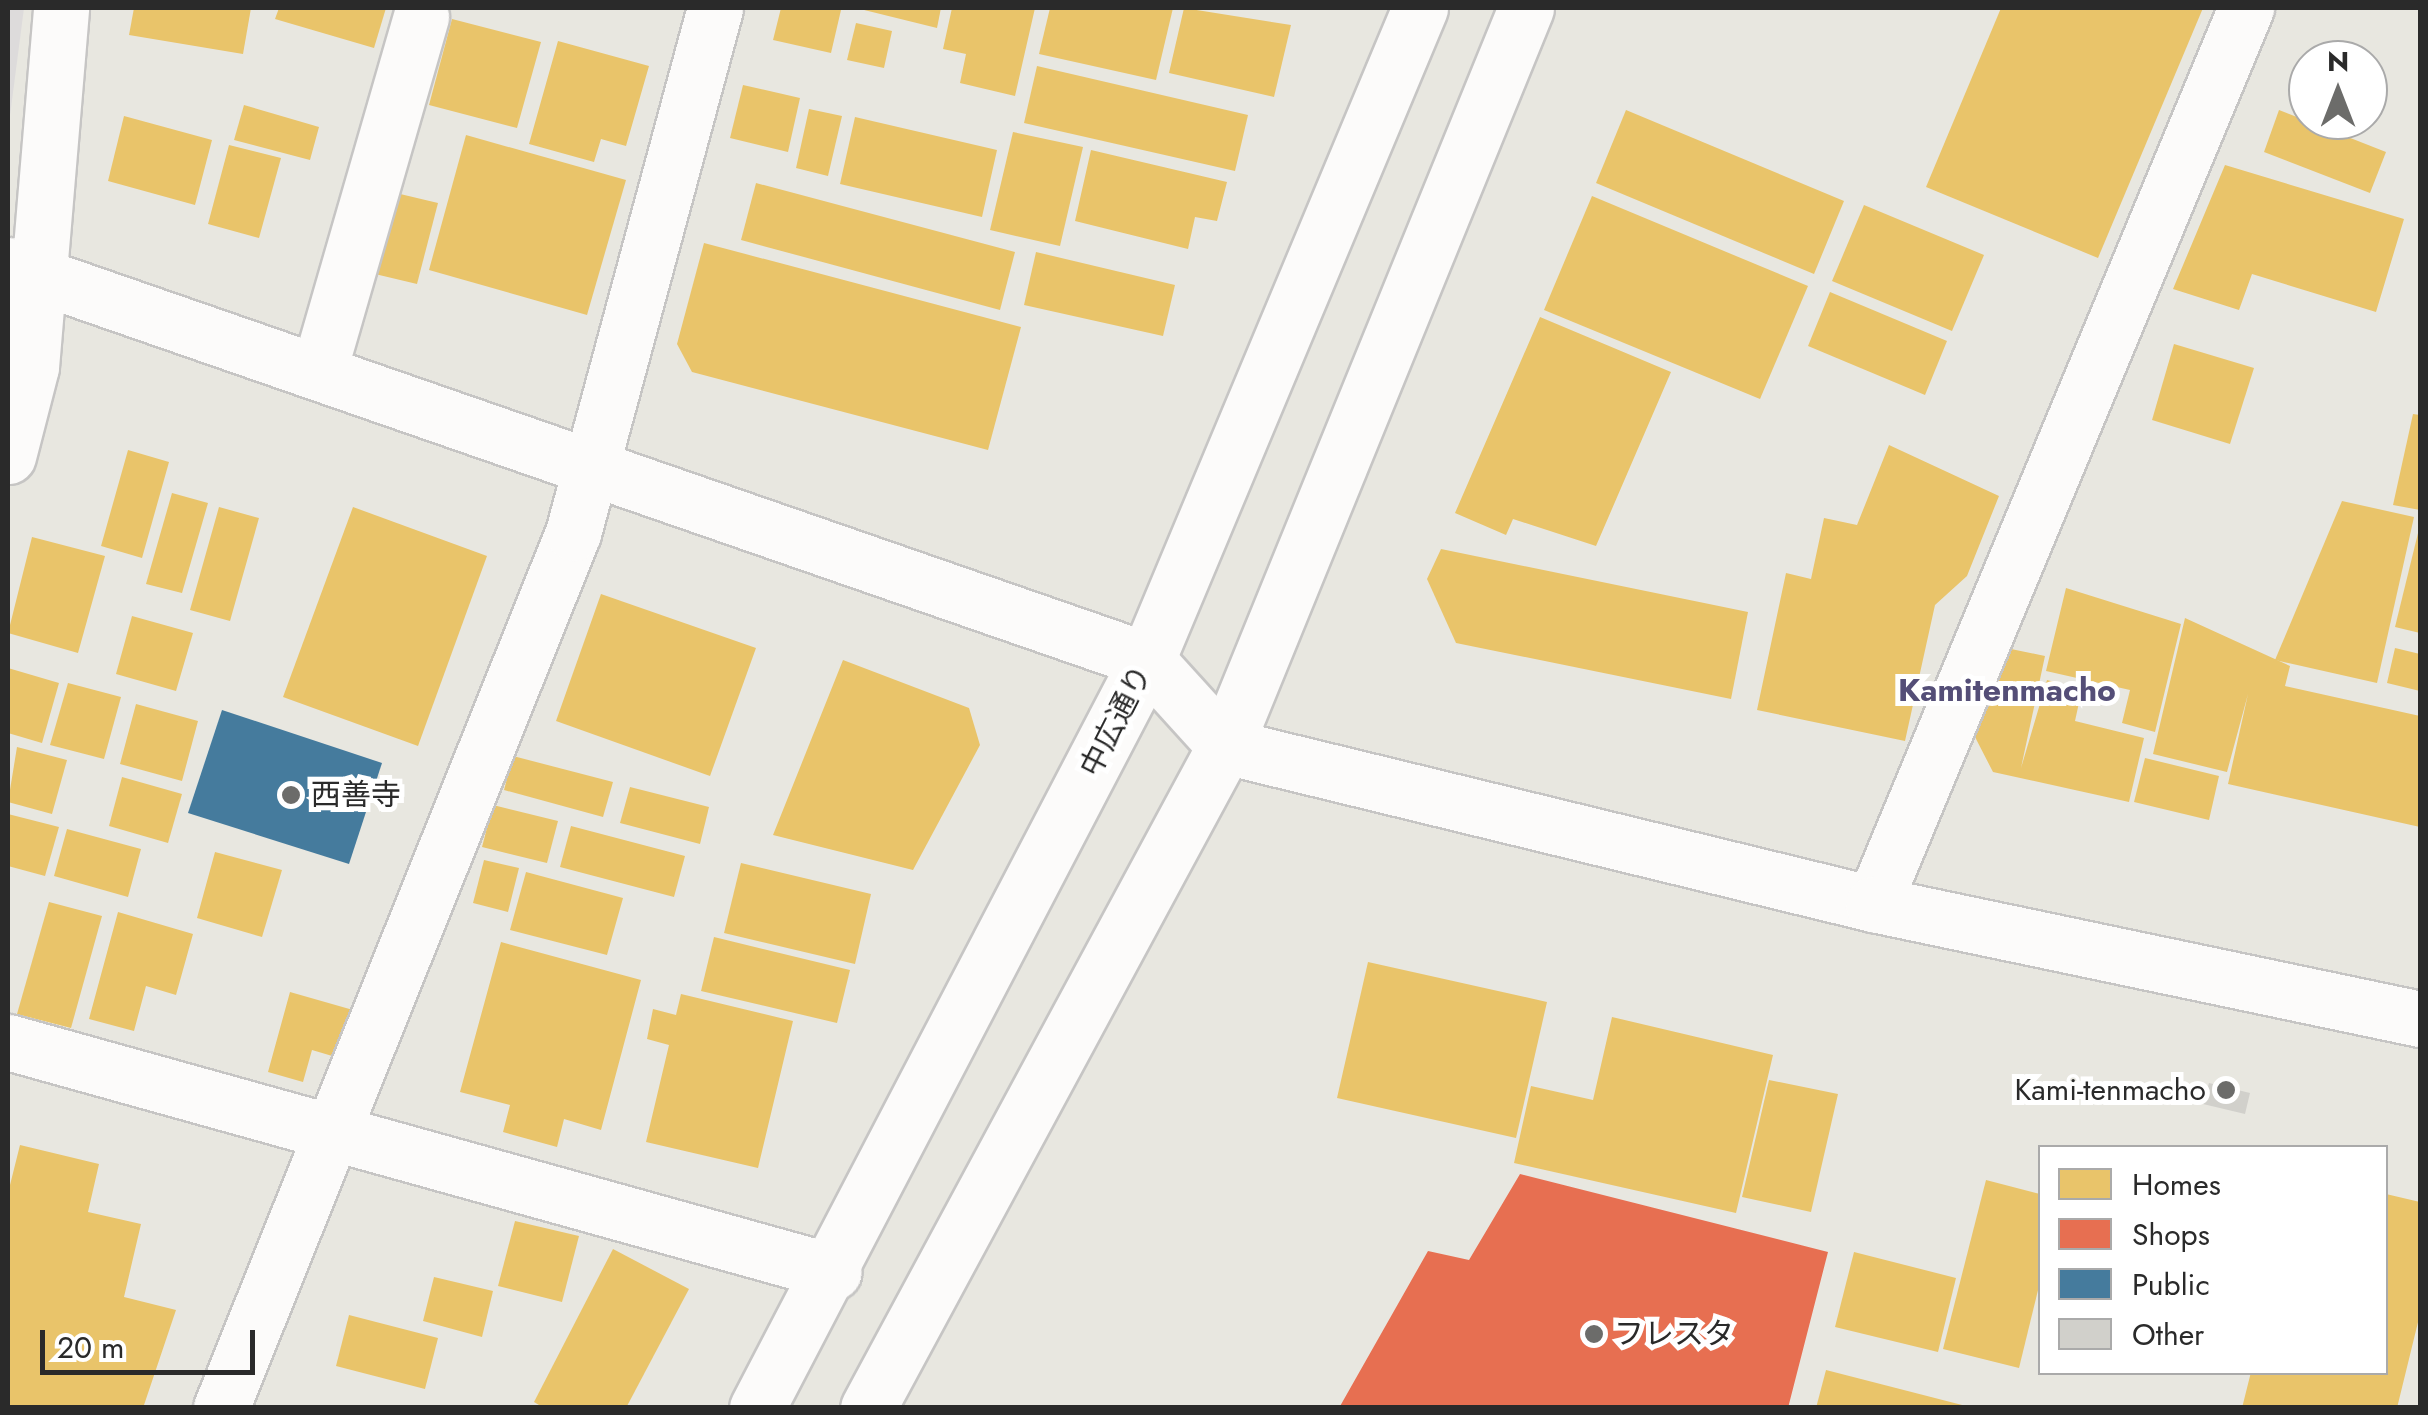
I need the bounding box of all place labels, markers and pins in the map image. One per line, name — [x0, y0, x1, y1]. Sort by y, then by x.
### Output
place label: 西善寺 — [311, 777, 401, 813]
marker: 西善寺 — [280, 784, 302, 806]
place label: Kami-tenmacho — [2014, 1072, 2206, 1108]
marker: Kami-tenmacho — [2215, 1079, 2237, 1101]
place label: フレスタ — [1614, 1316, 1734, 1352]
marker: フレスタ — [1583, 1323, 1605, 1345]

